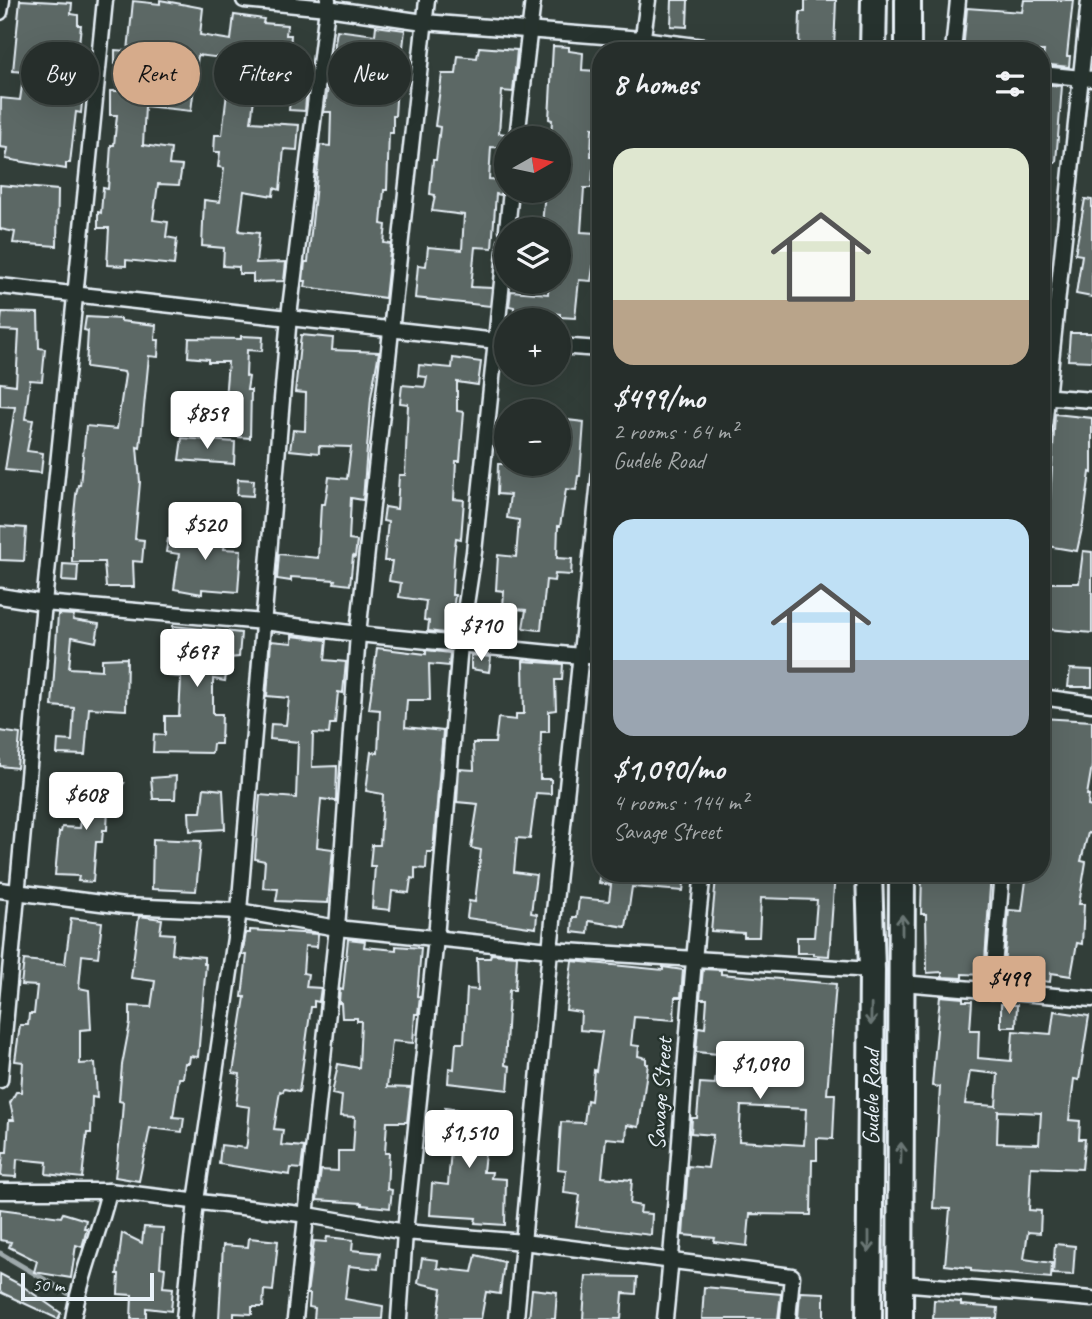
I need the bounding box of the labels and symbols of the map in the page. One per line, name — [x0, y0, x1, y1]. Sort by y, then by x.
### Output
north arrow — [494, 126, 570, 203]
pin: $859 — [166, 392, 248, 451]
pin: $520 — [164, 503, 246, 562]
pin: $710 — [440, 604, 522, 663]
pin: $697 — [156, 630, 238, 689]
pin: $608 — [45, 772, 127, 832]
one-way arrow — [895, 914, 909, 937]
pin: $499 — [968, 956, 1050, 1016]
one-way arrow — [864, 1003, 878, 1026]
street label: Savage Street — [641, 1035, 679, 1151]
pin: $1,090 — [703, 1042, 817, 1101]
street label: Gudele Road — [855, 1045, 886, 1145]
pin: $1,510 — [412, 1110, 526, 1170]
one-way arrow — [895, 1142, 908, 1165]
one-way arrow — [862, 1231, 876, 1254]
scale bar — [21, 1270, 154, 1302]

